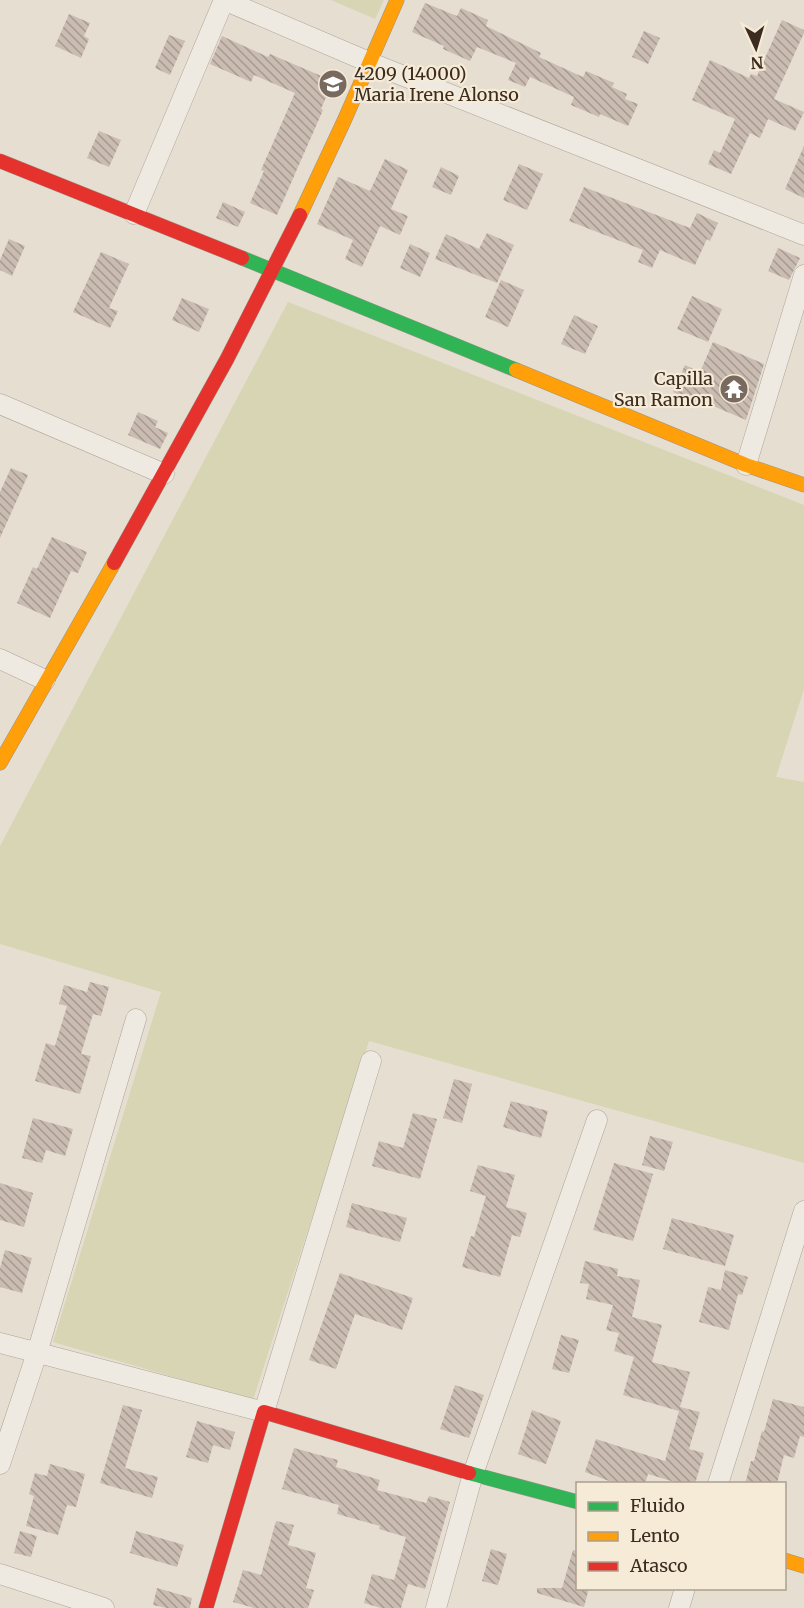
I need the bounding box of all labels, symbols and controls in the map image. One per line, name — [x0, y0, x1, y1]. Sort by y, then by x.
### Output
north arrow — [726, 18, 786, 78]
text: N — [750, 53, 764, 73]
place label: 4209 (14000) Maria Irene Alonso — [354, 62, 519, 106]
school or university icon: 4209 (14000) Maria Irene Alonso — [317, 68, 349, 100]
place label: Capilla San Ramon — [614, 367, 713, 411]
temple icon: Capilla San Ramon — [718, 373, 750, 405]
legend — [576, 1482, 786, 1590]
text: Fluido — [630, 1494, 685, 1517]
text: Lento — [630, 1524, 680, 1547]
text: Atasco — [629, 1554, 688, 1577]

